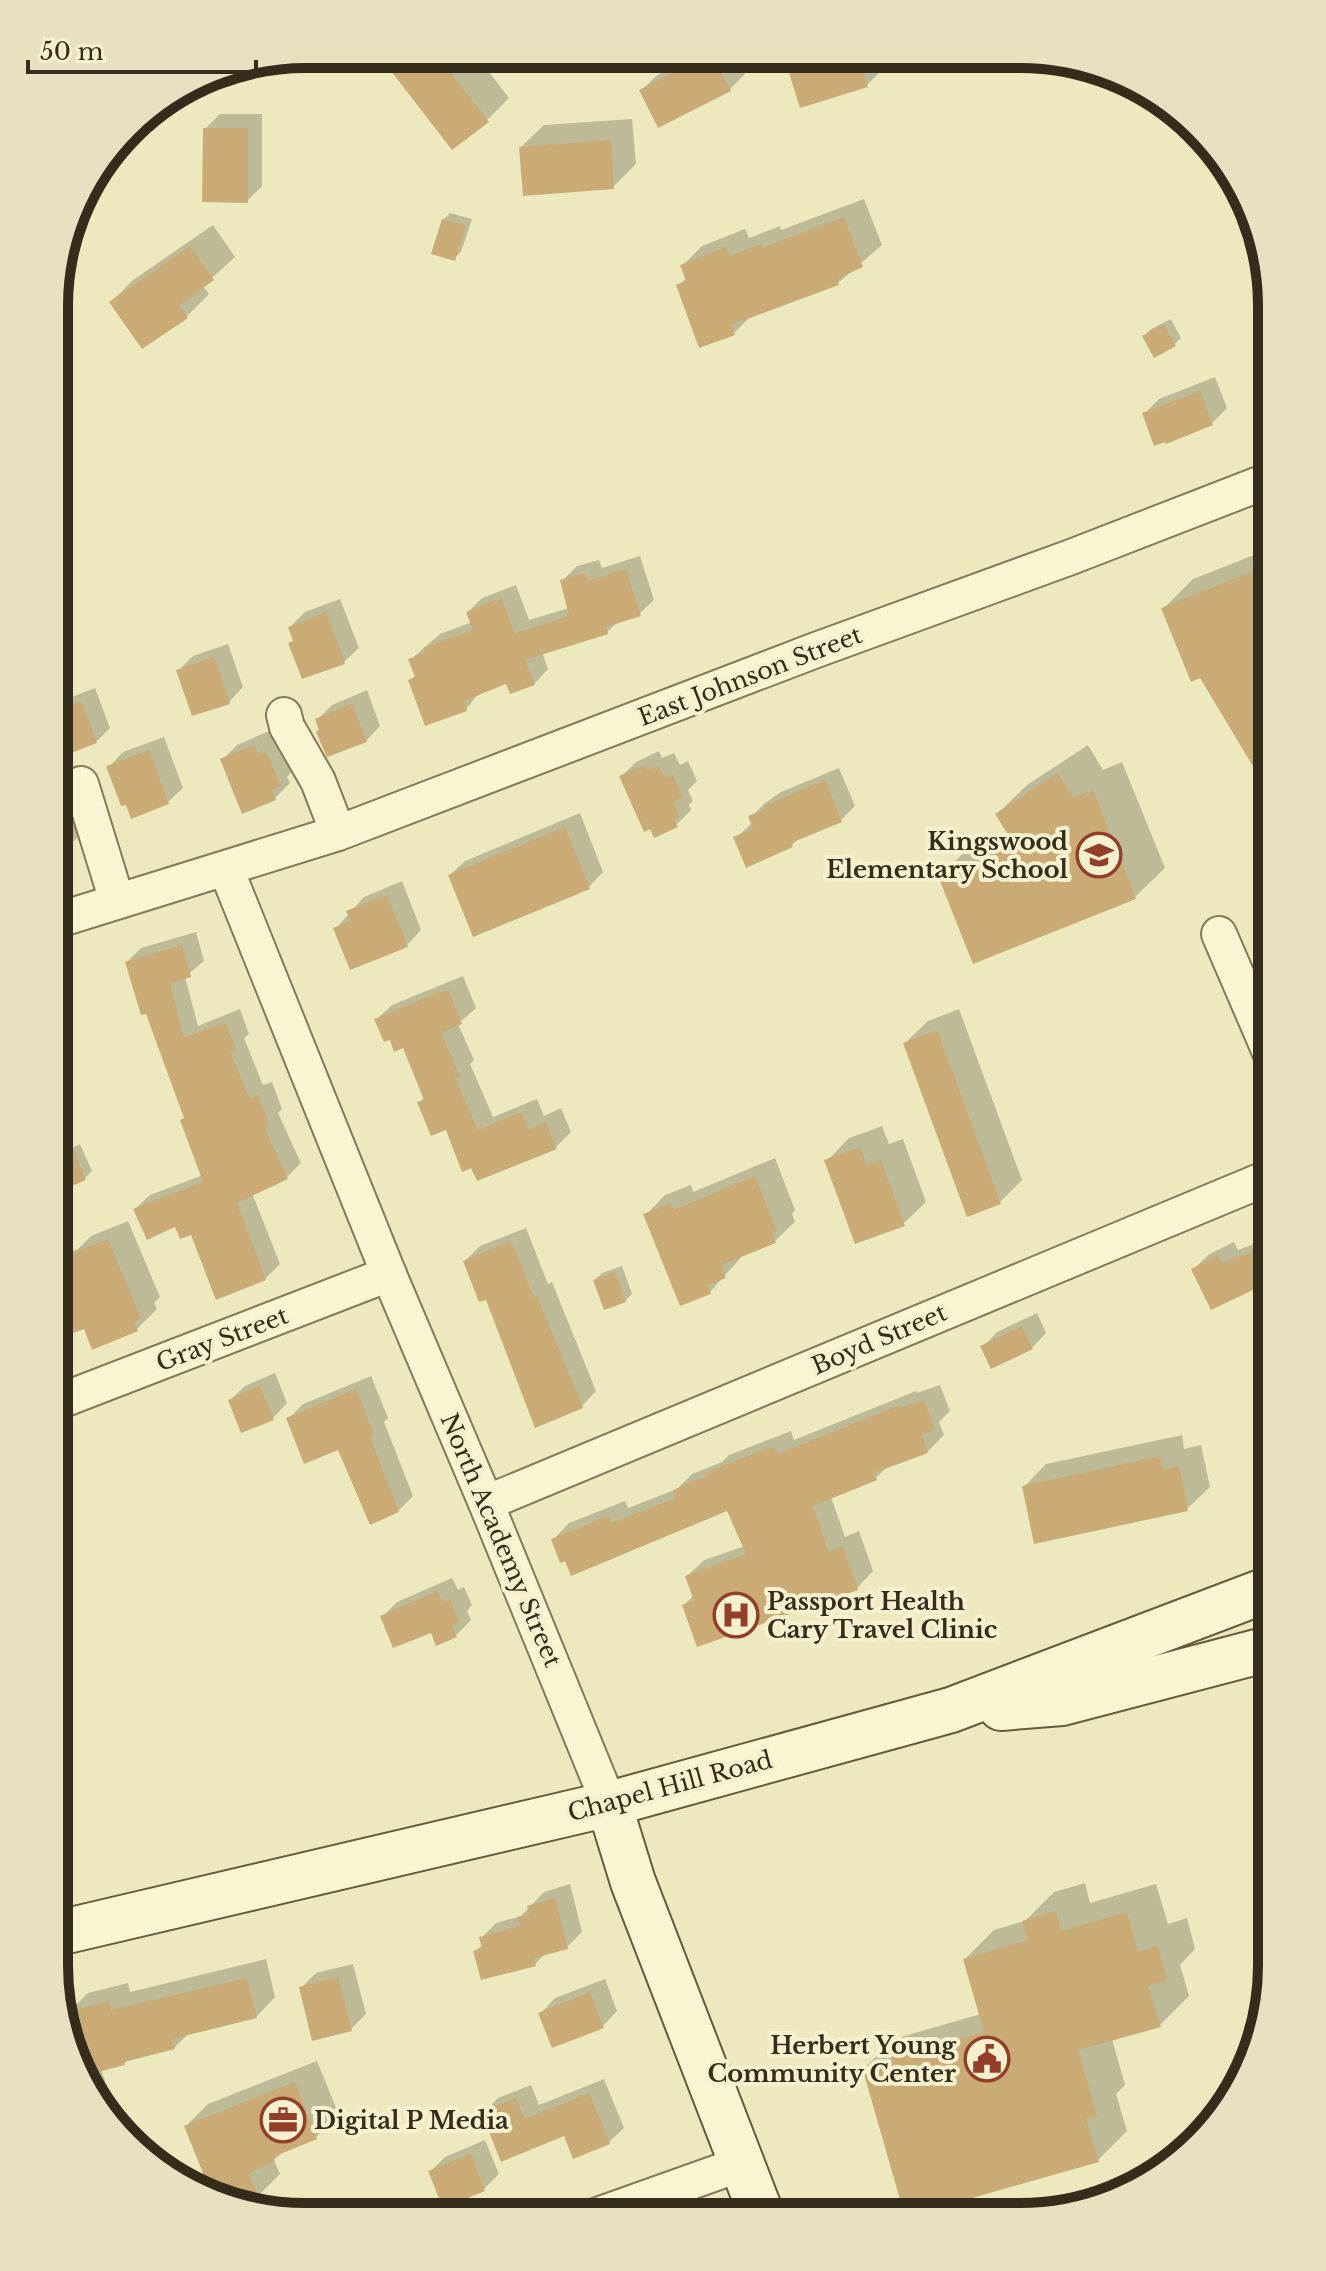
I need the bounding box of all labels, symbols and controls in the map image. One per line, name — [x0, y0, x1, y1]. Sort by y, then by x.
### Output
scale bar — [28, 24, 256, 74]
text: 50 m — [40, 37, 104, 66]
street label: East Johnson Street — [634, 620, 866, 732]
place label: Kingswood Elementary School — [826, 827, 1068, 884]
school or university icon: Kingswood Elementary School — [1075, 831, 1123, 879]
street label: Boyd Street — [807, 1298, 951, 1380]
street label: Gray Street — [152, 1301, 292, 1377]
street label: North Academy Street — [434, 1409, 568, 1671]
place label: Passport Health Cary Travel Clinic — [767, 1587, 997, 1644]
hospital icon: Passport Health Cary Travel Clinic — [712, 1591, 760, 1639]
street label: Chapel Hill Road — [565, 1745, 775, 1827]
place label: Herbert Young Community Center — [707, 2031, 957, 2088]
public building icon: Herbert Young Community Center — [963, 2035, 1011, 2083]
office icon: Digital P Media — [259, 2096, 307, 2144]
place label: Digital P Media — [314, 2106, 509, 2135]

